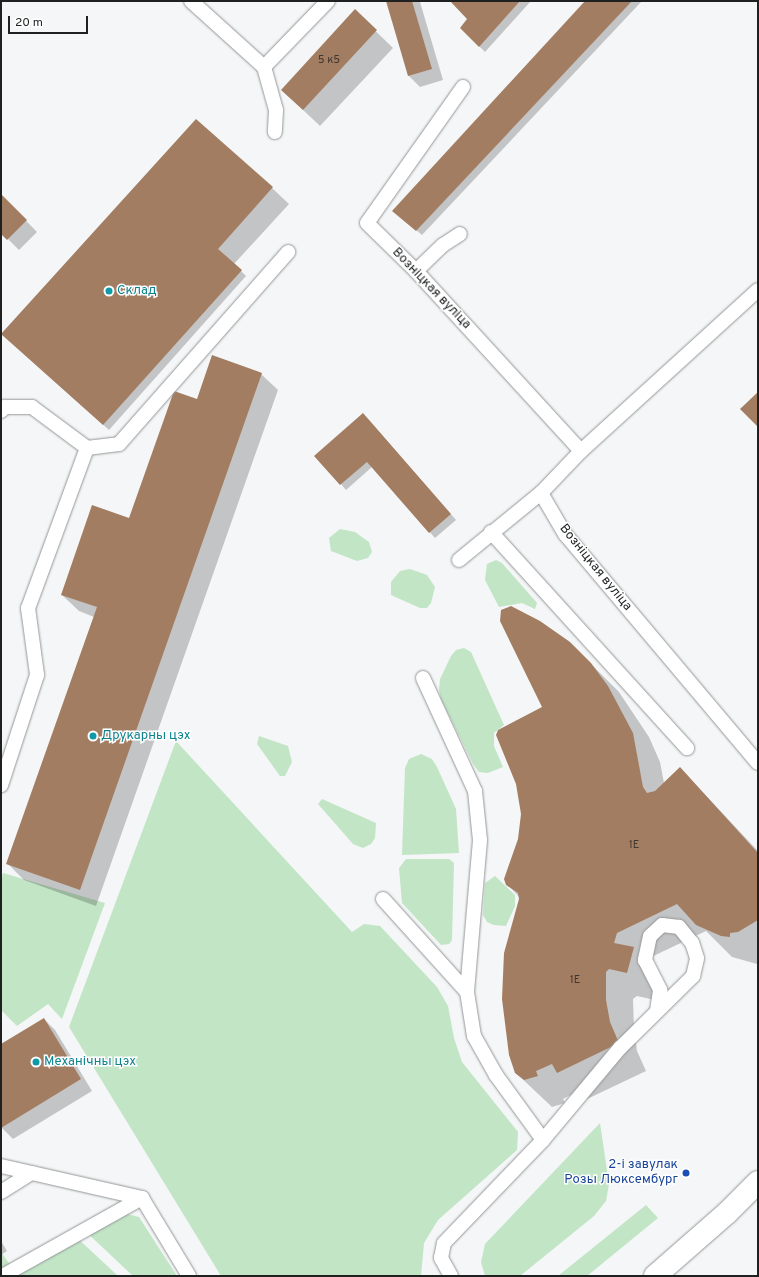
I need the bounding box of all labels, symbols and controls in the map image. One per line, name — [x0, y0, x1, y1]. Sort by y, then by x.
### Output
scale bar — [10, 8, 90, 34]
text: 20 m — [15, 15, 43, 31]
house number: 5 к5 — [318, 53, 340, 67]
street label: Возніцкая вуліца — [388, 245, 474, 333]
place label: Склад — [117, 283, 157, 299]
marker: Склад — [104, 286, 114, 296]
street label: Возніцкая вуліца — [555, 522, 635, 614]
place label: Друкарны цэх — [101, 728, 190, 744]
marker: Друкарны цэх — [88, 731, 98, 741]
house number: 1Е — [629, 838, 639, 852]
house number: 1Е — [570, 973, 580, 987]
place label: Механічны цэх — [44, 1054, 136, 1070]
marker: Механічны цэх — [31, 1057, 41, 1067]
place label: 2-і завулак Розы Люксембург — [564, 1158, 678, 1189]
marker: 2-і завулак Розы Люксембург — [681, 1168, 691, 1178]

